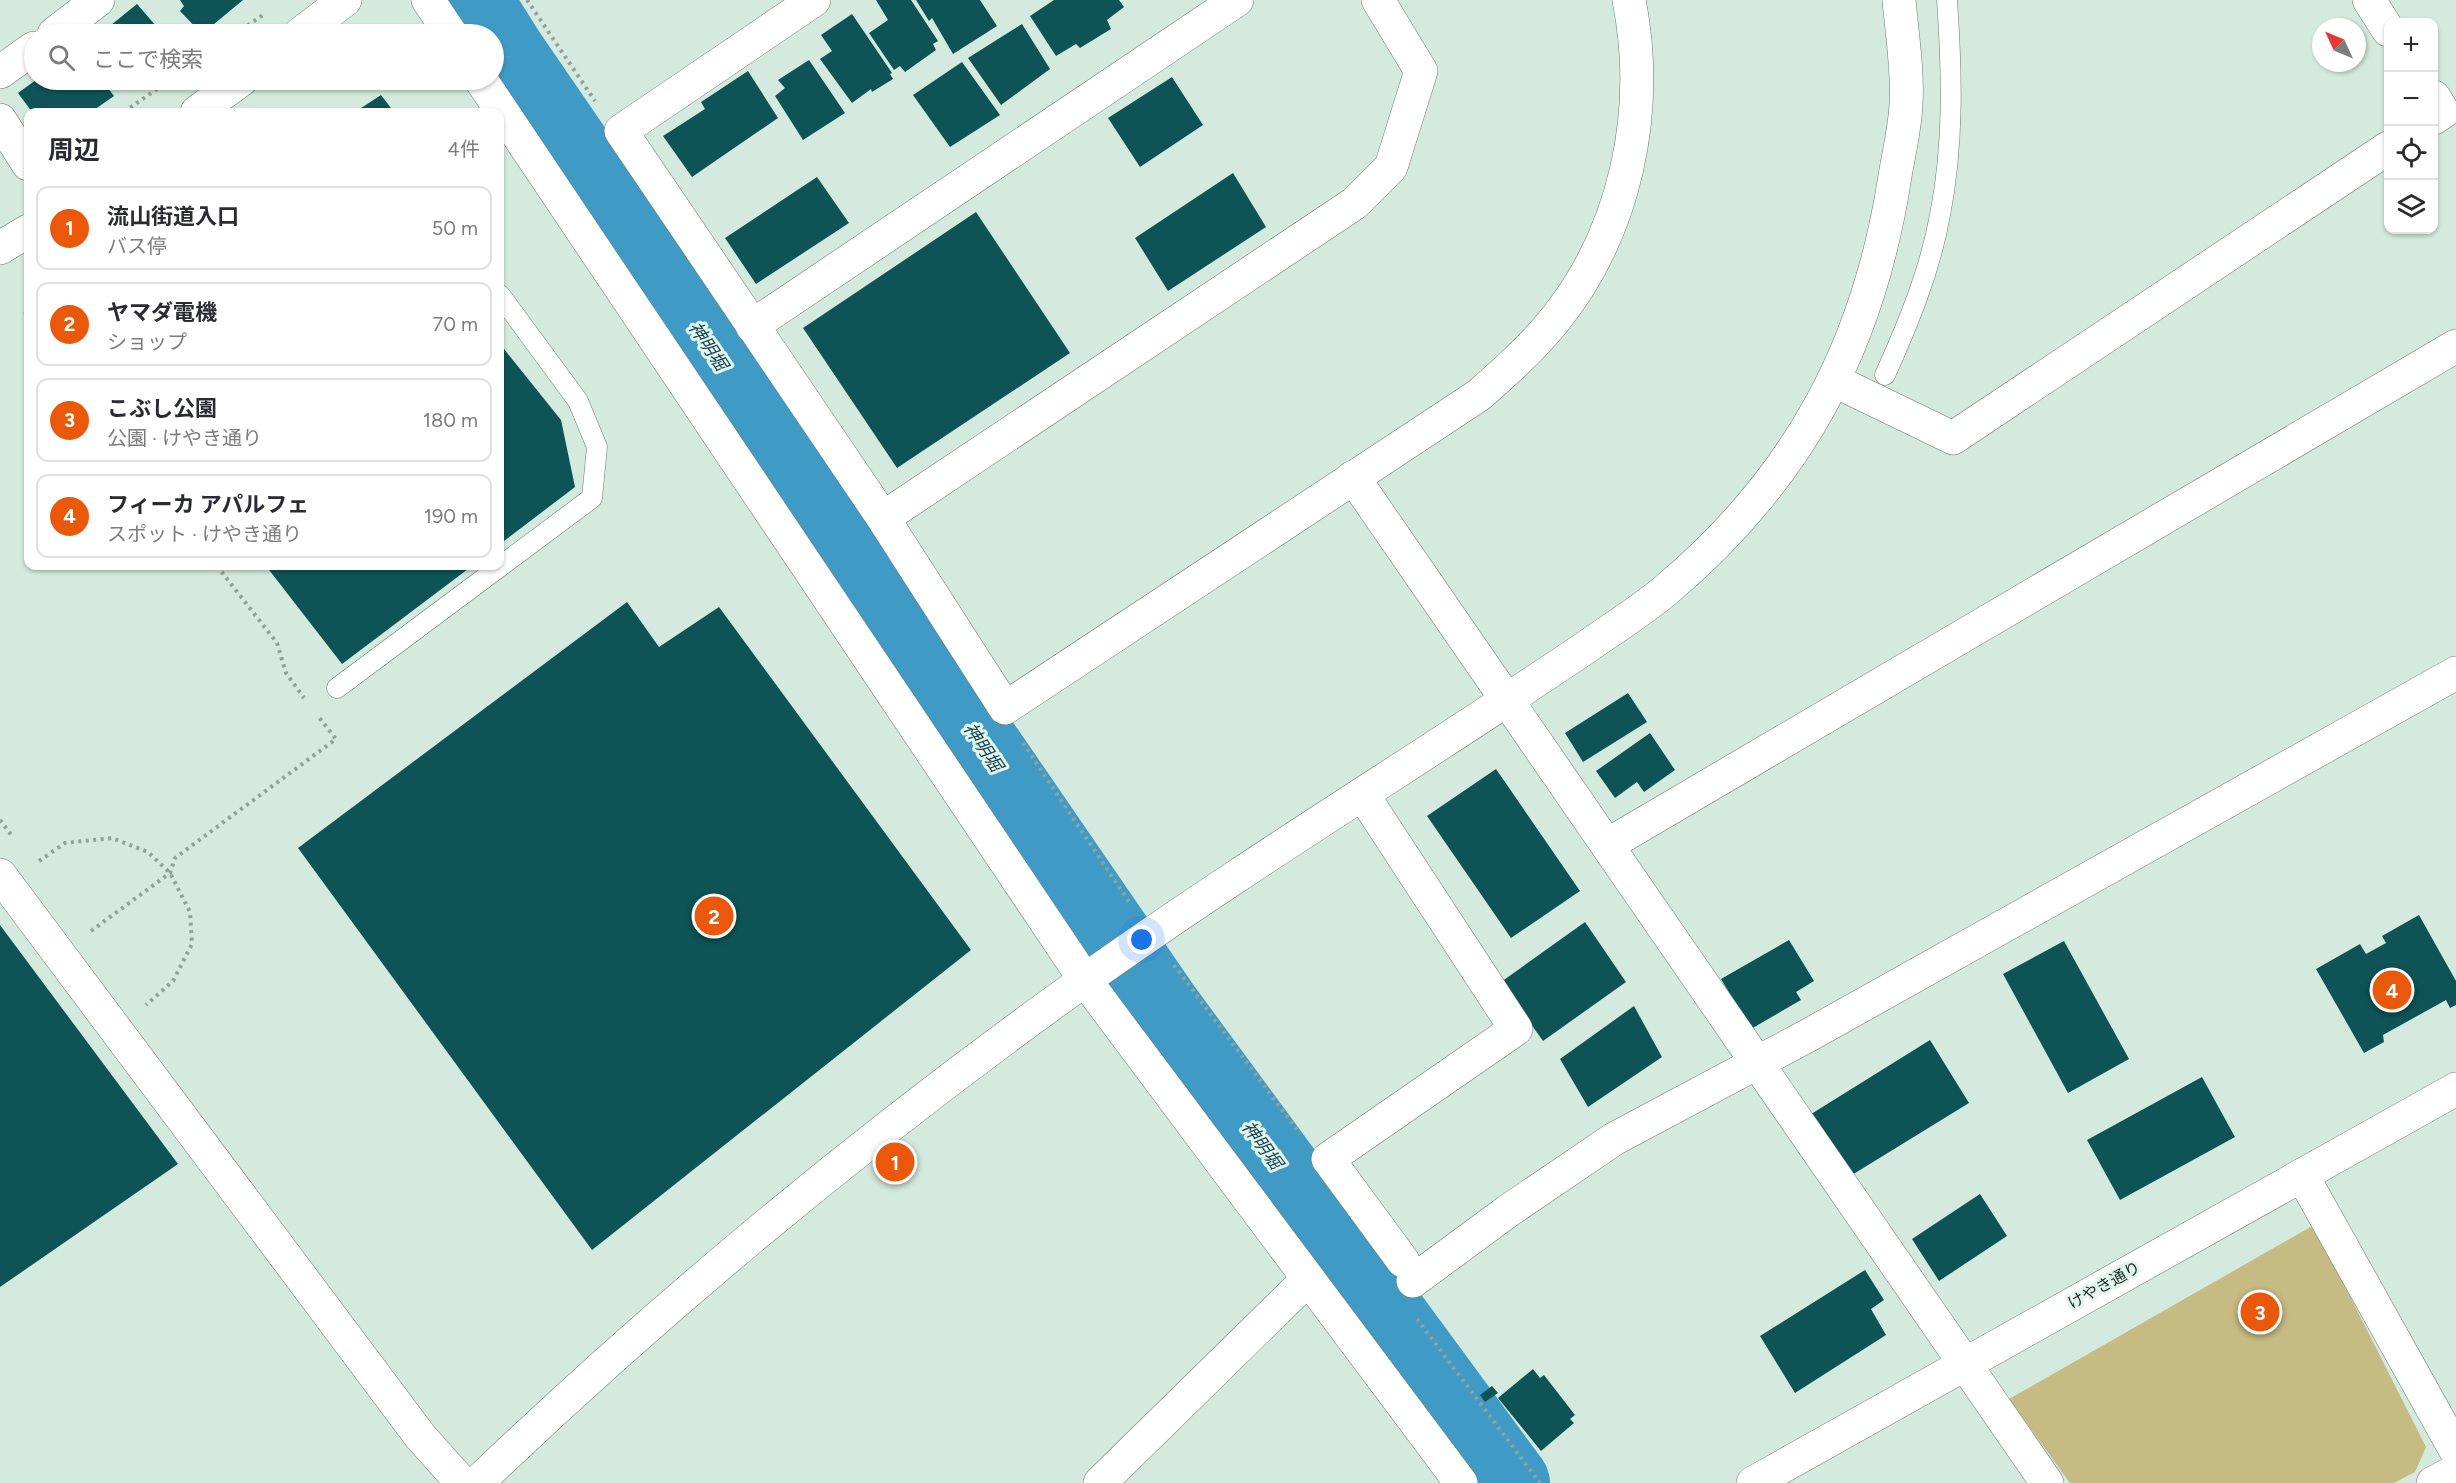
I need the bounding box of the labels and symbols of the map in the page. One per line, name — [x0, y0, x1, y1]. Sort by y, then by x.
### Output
north arrow — [2312, 18, 2366, 72]
water label: 神明堀 — [684, 317, 734, 377]
water label: 神明堀 — [959, 718, 1009, 778]
pin: 2 — [694, 894, 734, 938]
your location — [1127, 925, 1156, 954]
pin: 4 — [2372, 968, 2412, 1012]
water label: 神明堀 — [1237, 1117, 1289, 1176]
pin: 1 — [876, 1140, 914, 1184]
street label: けやき通り — [2064, 1257, 2144, 1313]
pin: 3 — [2240, 1290, 2280, 1334]

